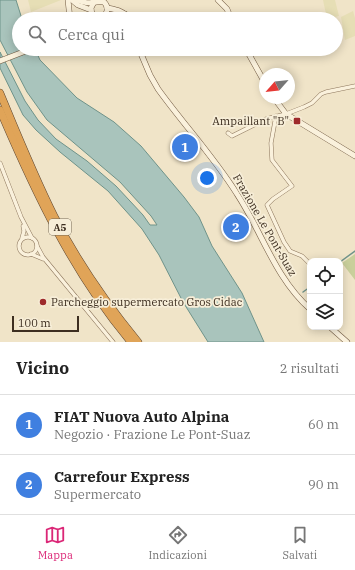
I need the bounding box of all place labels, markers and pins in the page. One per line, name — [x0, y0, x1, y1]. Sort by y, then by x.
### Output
place label: Ampaillant "B" — [212, 114, 289, 128]
marker: Ampaillant "B" — [292, 116, 302, 126]
pin: 1 — [172, 132, 198, 162]
pin: 2 — [223, 212, 249, 242]
place label: Parcheggio supermercato Gros Cidac — [51, 295, 243, 309]
marker: Parcheggio supermercato Gros Cidac — [38, 297, 48, 307]

